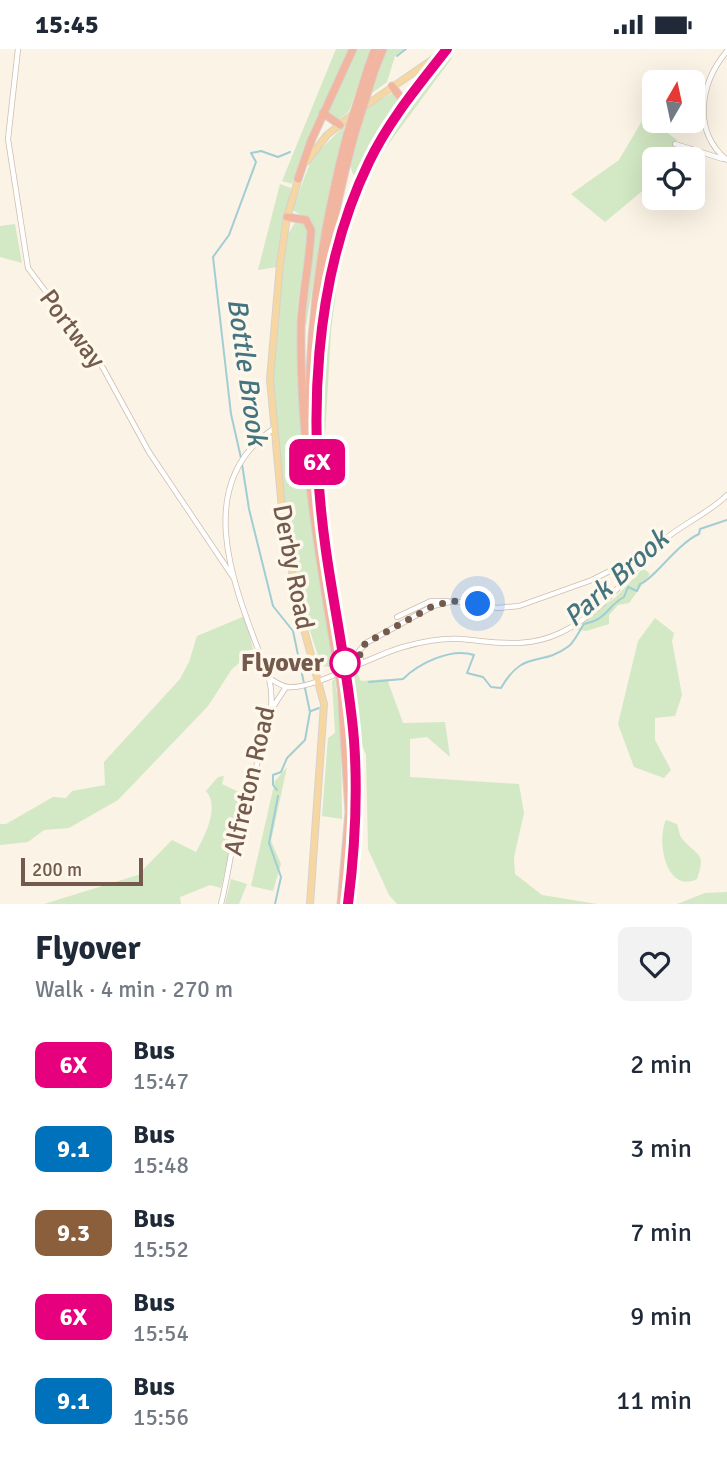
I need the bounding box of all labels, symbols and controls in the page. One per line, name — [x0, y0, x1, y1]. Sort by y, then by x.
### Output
text: 15:45 — [35, 9, 99, 41]
north arrow — [642, 70, 705, 133]
map controls — [642, 70, 705, 210]
button: locate — [642, 147, 705, 210]
street label: Portway — [32, 283, 112, 375]
water label: Bottle Brook — [220, 296, 275, 451]
line badge: 6X — [286, 439, 348, 485]
text: 6X — [303, 447, 331, 477]
street label: Derby Road — [265, 502, 321, 632]
water label: Park Brook — [557, 520, 678, 634]
your location — [460, 586, 495, 621]
place label: Flyover — [241, 647, 325, 679]
marker: Flyover — [330, 648, 360, 678]
street label: Alfreton Road — [217, 703, 283, 859]
scale bar — [21, 855, 144, 887]
text: 200 m — [32, 858, 82, 882]
button: heart — [618, 927, 692, 1001]
text: Flyover — [35, 928, 141, 969]
text: Walk · 4 min · 270 m — [35, 975, 233, 1004]
text: Bus — [133, 1035, 175, 1067]
text: 2 min — [630, 1049, 692, 1081]
text: 6X — [60, 1050, 87, 1080]
text: 15:47 — [133, 1067, 189, 1096]
text: Bus — [133, 1119, 175, 1151]
text: 3 min — [630, 1133, 692, 1165]
text: 9.1 — [57, 1134, 90, 1164]
text: 15:48 — [133, 1151, 189, 1180]
text: Bus — [133, 1203, 175, 1235]
text: 7 min — [630, 1217, 692, 1249]
text: 9.3 — [57, 1218, 90, 1248]
text: 15:52 — [133, 1235, 189, 1264]
text: Bus — [133, 1287, 175, 1319]
text: 9 min — [630, 1301, 692, 1333]
text: 6X — [60, 1302, 87, 1332]
text: 15:54 — [133, 1319, 189, 1348]
text: Bus — [133, 1371, 175, 1403]
text: 11 min — [616, 1385, 692, 1417]
text: 9.1 — [57, 1386, 90, 1416]
text: 15:56 — [133, 1403, 189, 1432]

